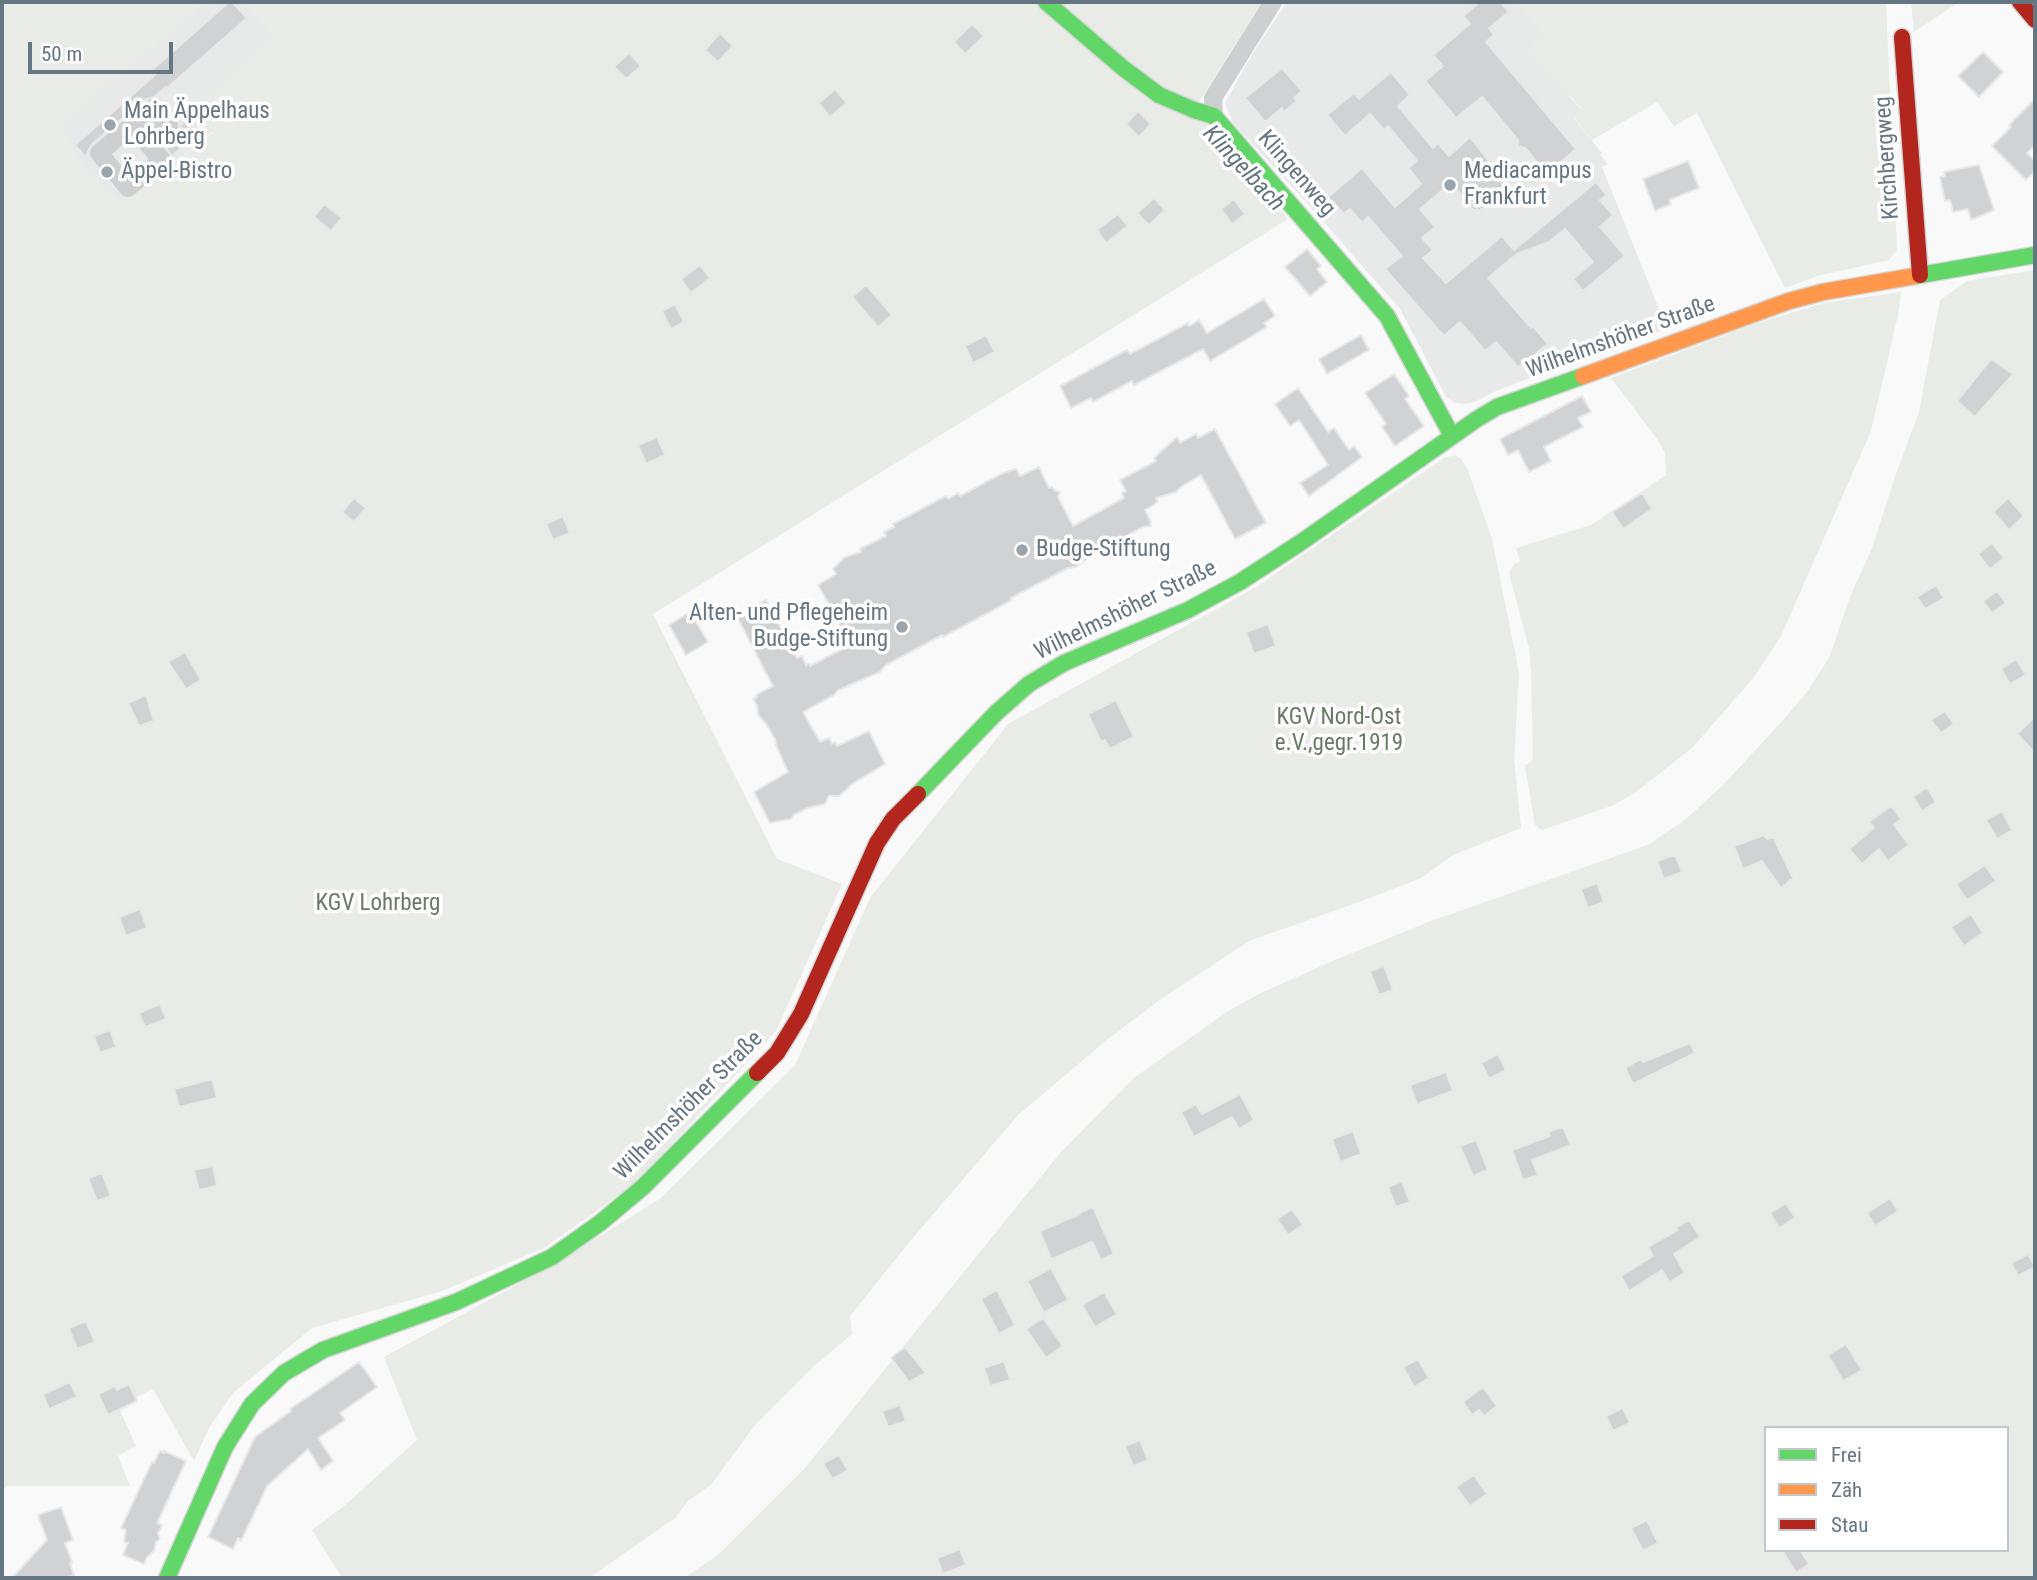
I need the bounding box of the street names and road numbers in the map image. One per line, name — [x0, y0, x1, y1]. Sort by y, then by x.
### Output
street label: Kirchbergweg — [1870, 95, 1906, 221]
street label: Klingenweg — [1251, 125, 1341, 223]
street label: Wilhelmshöher Straße — [1523, 291, 1719, 385]
street label: Wilhelmshöher Straße — [1031, 555, 1221, 667]
street label: Wilhelmshöher Straße — [609, 1026, 769, 1186]

